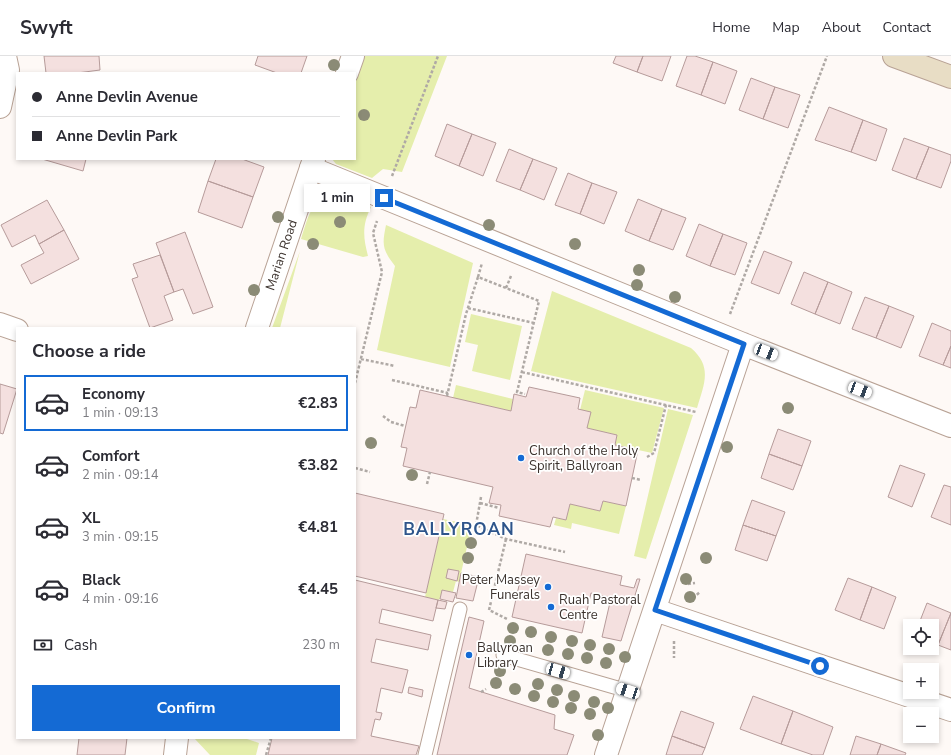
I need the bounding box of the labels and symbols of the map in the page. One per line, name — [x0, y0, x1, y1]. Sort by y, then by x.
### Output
callout: 1 min — [304, 184, 370, 212]
route end — [375, 189, 393, 207]
street label: Marian Road — [261, 217, 302, 293]
car — [753, 342, 779, 362]
car — [847, 380, 873, 400]
place label: Church of the Holy Spirit, Ballyroan — [529, 442, 639, 475]
marker: Church of the Holy Spirit, Ballyroan — [516, 453, 526, 463]
district label: BALLYROAN — [403, 518, 515, 541]
place label: Peter Massey Funerals — [462, 571, 540, 604]
marker: Peter Massey Funerals — [543, 582, 553, 592]
place label: Ruah Pastoral Centre — [559, 591, 641, 624]
marker: Ruah Pastoral Centre — [546, 602, 556, 612]
place label: Ballyroan Library — [477, 639, 533, 672]
marker: Ballyroan Library — [464, 650, 474, 660]
route start — [811, 657, 829, 675]
car — [545, 662, 571, 680]
car — [615, 682, 641, 700]

